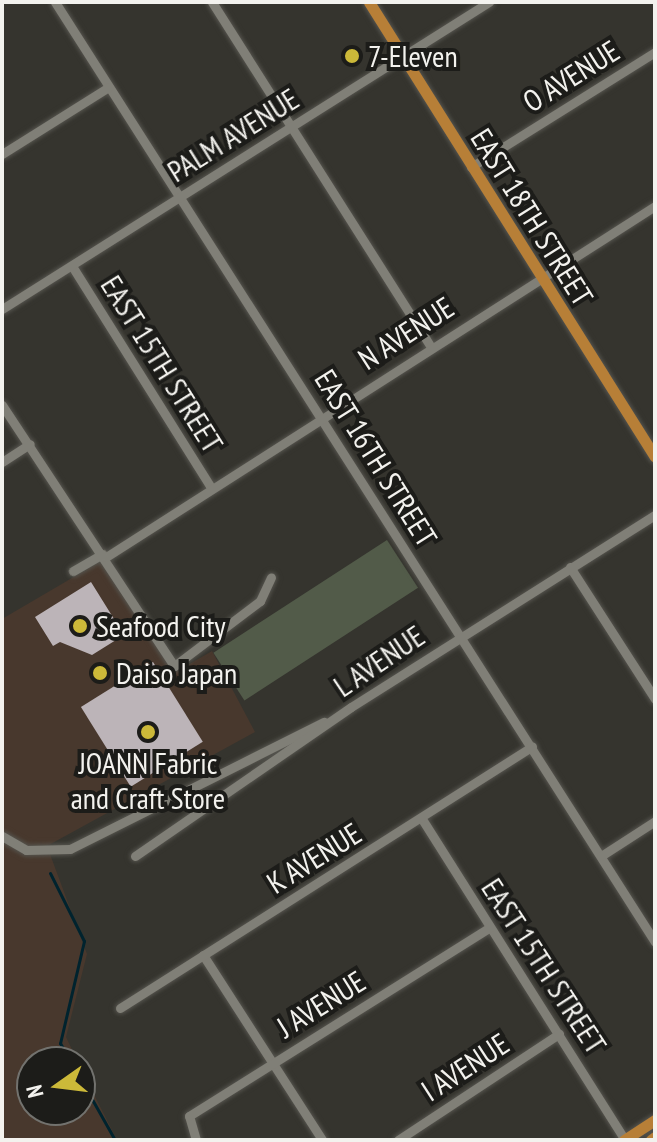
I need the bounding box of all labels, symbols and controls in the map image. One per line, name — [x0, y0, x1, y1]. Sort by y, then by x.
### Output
street label: O AVENUE — [516, 32, 626, 120]
place label: 7-Eleven — [368, 38, 458, 74]
marker: 7-Eleven — [343, 47, 361, 65]
street label: PALM AVENUE — [161, 80, 305, 190]
street label: EAST 18TH STREET — [463, 122, 601, 312]
street label: EAST 15TH STREET — [93, 269, 231, 459]
street label: N AVENUE — [351, 289, 461, 377]
street label: EAST 16TH STREET — [307, 363, 445, 553]
place label: Seafood City — [96, 608, 226, 644]
marker: Seafood City — [71, 617, 89, 635]
street label: L AVENUE — [326, 617, 432, 705]
place label: Daiso Japan — [116, 655, 237, 691]
marker: Daiso Japan — [91, 664, 109, 682]
marker: JOANN Fabric and Craft Store — [139, 723, 157, 741]
place label: JOANN Fabric and Craft Store — [71, 745, 225, 816]
street label: K AVENUE — [260, 815, 368, 901]
street label: EAST 15TH STREET — [474, 871, 614, 1061]
street label: J AVENUE — [270, 963, 372, 1045]
street label: I AVENUE — [414, 1025, 516, 1109]
north arrow — [16, 1046, 96, 1126]
text: N — [20, 1082, 50, 1100]

